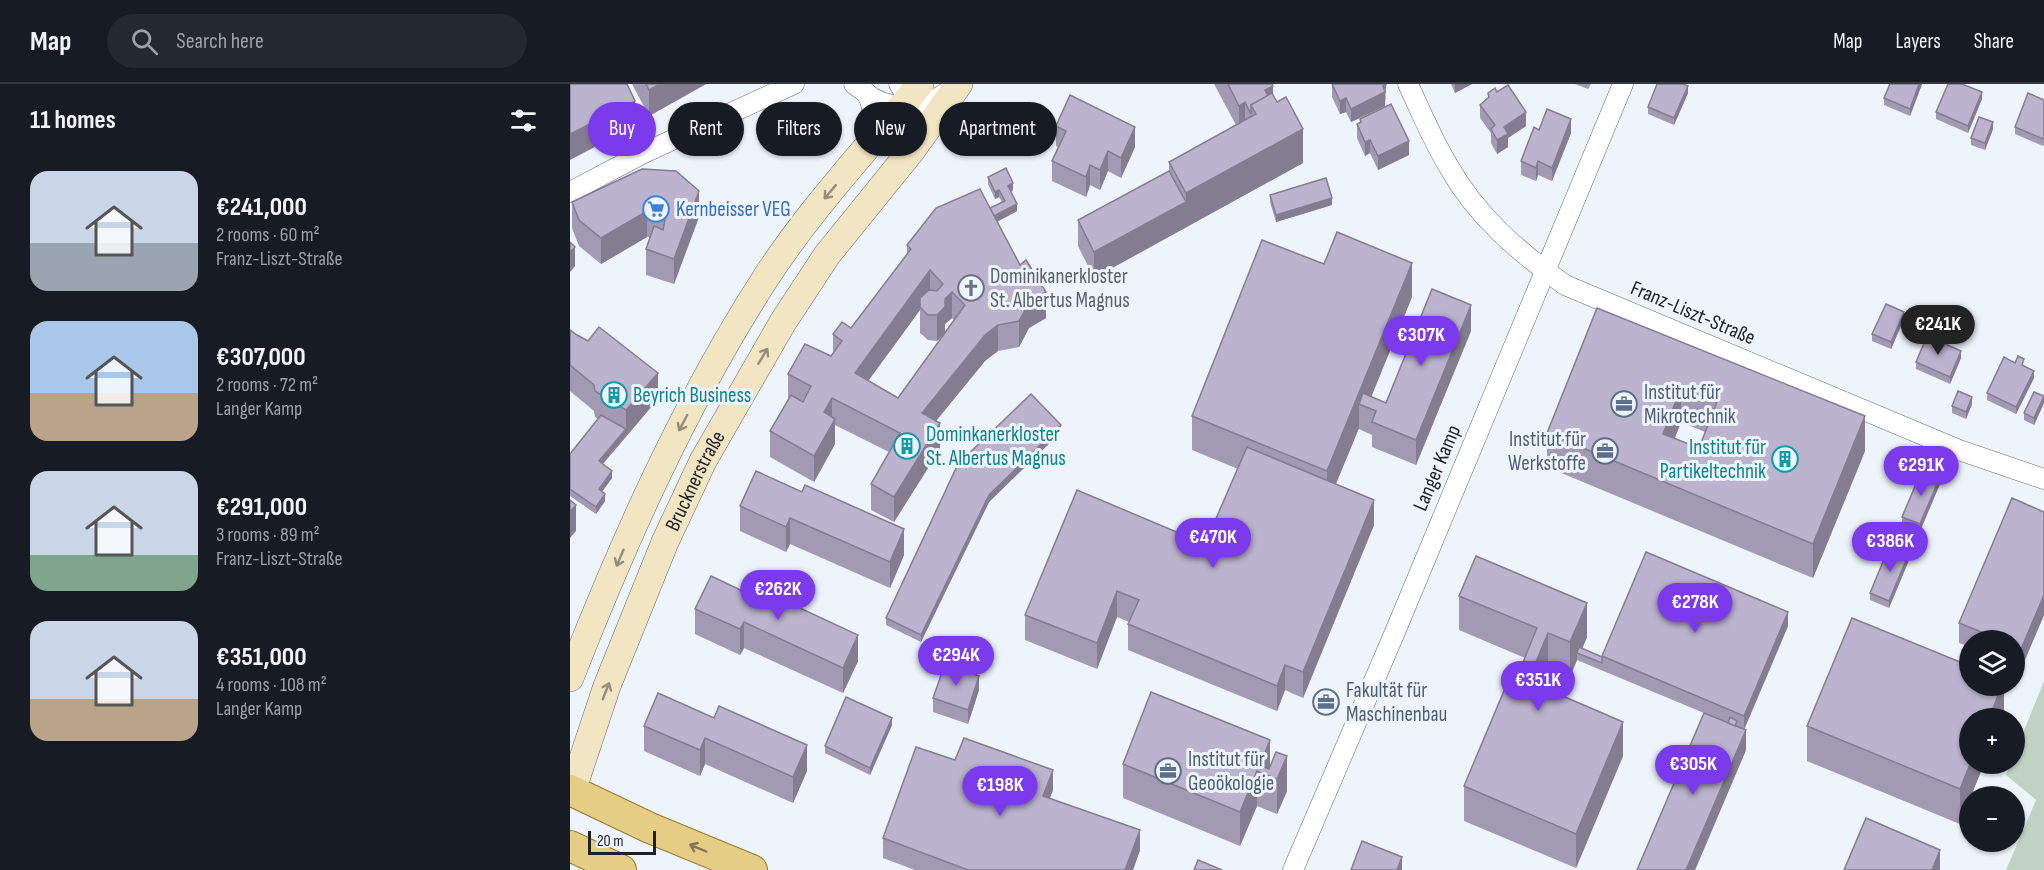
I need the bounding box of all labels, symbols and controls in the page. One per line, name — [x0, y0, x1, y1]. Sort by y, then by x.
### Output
search box — [107, 14, 527, 68]
text: Map — [30, 25, 71, 58]
icon: search — [128, 25, 161, 58]
text: Search here — [176, 28, 264, 55]
text: Map — [1833, 29, 1862, 54]
text: Layers — [1895, 29, 1941, 54]
text: Share — [1974, 29, 2014, 54]
chip: Buy — [588, 102, 656, 156]
chip: Rent — [668, 102, 744, 156]
chip: Filters — [756, 102, 842, 156]
chip: New — [854, 102, 927, 156]
chip: Apartment — [939, 102, 1057, 156]
icon: filters — [507, 104, 540, 137]
text: 11 homes — [30, 105, 116, 136]
one-way arrow — [823, 184, 836, 200]
text: €241,000 — [216, 192, 307, 223]
supermarket icon: Kernbeisser VEG — [641, 194, 671, 224]
icon: home — [78, 195, 150, 267]
place label: Kernbeisser VEG — [676, 197, 791, 222]
text: 2 rooms · 60 m² — [216, 223, 320, 247]
text: Franz-Liszt-Straße — [216, 247, 342, 271]
place label: Dominikanerkloster St. Albertus Magnus — [990, 264, 1130, 313]
church icon: Dominikanerkloster St. Albertus Magnus — [956, 273, 986, 303]
street label: Franz-Liszt-Straße — [1627, 276, 1759, 350]
pin: €241K — [1896, 305, 1980, 356]
text: €241K — [1915, 312, 1961, 336]
pin: €307K — [1379, 316, 1463, 367]
text: €307K — [1397, 323, 1445, 347]
text: €307,000 — [216, 342, 306, 373]
icon: home — [78, 345, 150, 417]
one-way arrow — [757, 348, 769, 365]
text: 2 rooms · 72 m² — [216, 373, 318, 397]
building icon: Beyrich Business — [599, 380, 629, 410]
place label: Institut für Mikrotechnik — [1644, 380, 1736, 429]
place label: Beyrich Business — [633, 383, 751, 408]
office icon: Institut für Mikrotechnik — [1609, 389, 1639, 419]
text: Langer Kamp — [216, 397, 302, 421]
one-way arrow — [677, 414, 689, 431]
street label: Langer Kamp — [1408, 421, 1466, 515]
place label: Dominkanerkloster St. Albertus Magnus — [926, 422, 1066, 471]
street label: Brucknerstraße — [659, 426, 730, 535]
place label: Institut für Werkstoffe — [1508, 427, 1586, 476]
building icon: Dominkanerkloster St. Albertus Magnus — [892, 431, 922, 461]
place label: Institut für Partikeltechnik — [1660, 435, 1766, 484]
office icon: Institut für Werkstoffe — [1590, 436, 1620, 466]
building icon: Institut für Partikeltechnik — [1770, 444, 1800, 474]
pin: €291K — [1879, 446, 1963, 497]
text: €291K — [1898, 453, 1944, 477]
text: €291,000 — [216, 492, 307, 523]
icon: home — [78, 495, 150, 567]
pin: €470K — [1171, 518, 1255, 569]
pin: €386K — [1848, 522, 1932, 573]
text: 3 rooms · 89 m² — [216, 523, 320, 547]
text: €470K — [1189, 525, 1237, 549]
text: €386K — [1866, 529, 1914, 553]
text: Franz-Liszt-Straße — [216, 547, 342, 571]
one-way arrow — [614, 548, 625, 566]
pin: €262K — [736, 570, 820, 621]
text: €262K — [754, 577, 802, 601]
pin: €278K — [1653, 583, 1737, 634]
text: €278K — [1671, 590, 1719, 614]
map controls — [1959, 630, 2025, 852]
button: layers — [1959, 630, 2025, 696]
pin: €294K — [914, 636, 998, 687]
text: €351,000 — [216, 642, 307, 673]
text: €294K — [932, 643, 980, 667]
icon: home — [78, 645, 150, 717]
pin: €351K — [1496, 661, 1580, 712]
text: €351K — [1515, 668, 1561, 692]
text: 4 rooms · 108 m² — [216, 673, 327, 697]
place label: Fakultät für Maschinenbau — [1346, 678, 1447, 727]
one-way arrow — [601, 682, 612, 701]
office icon: Fakultät für Maschinenbau — [1311, 687, 1341, 717]
text: Langer Kamp — [216, 697, 302, 721]
button: + — [1959, 708, 2025, 774]
pin: €305K — [1651, 745, 1735, 796]
place label: Institut für Geoökologie — [1188, 747, 1274, 796]
text: €305K — [1669, 752, 1717, 776]
office icon: Institut für Geoökologie — [1153, 756, 1183, 786]
pin: €198K — [958, 766, 1042, 817]
text: €198K — [976, 773, 1024, 797]
button: − — [1959, 786, 2025, 852]
scale bar — [588, 828, 656, 856]
text: 20 m — [597, 832, 624, 851]
one-way arrow — [689, 842, 708, 853]

